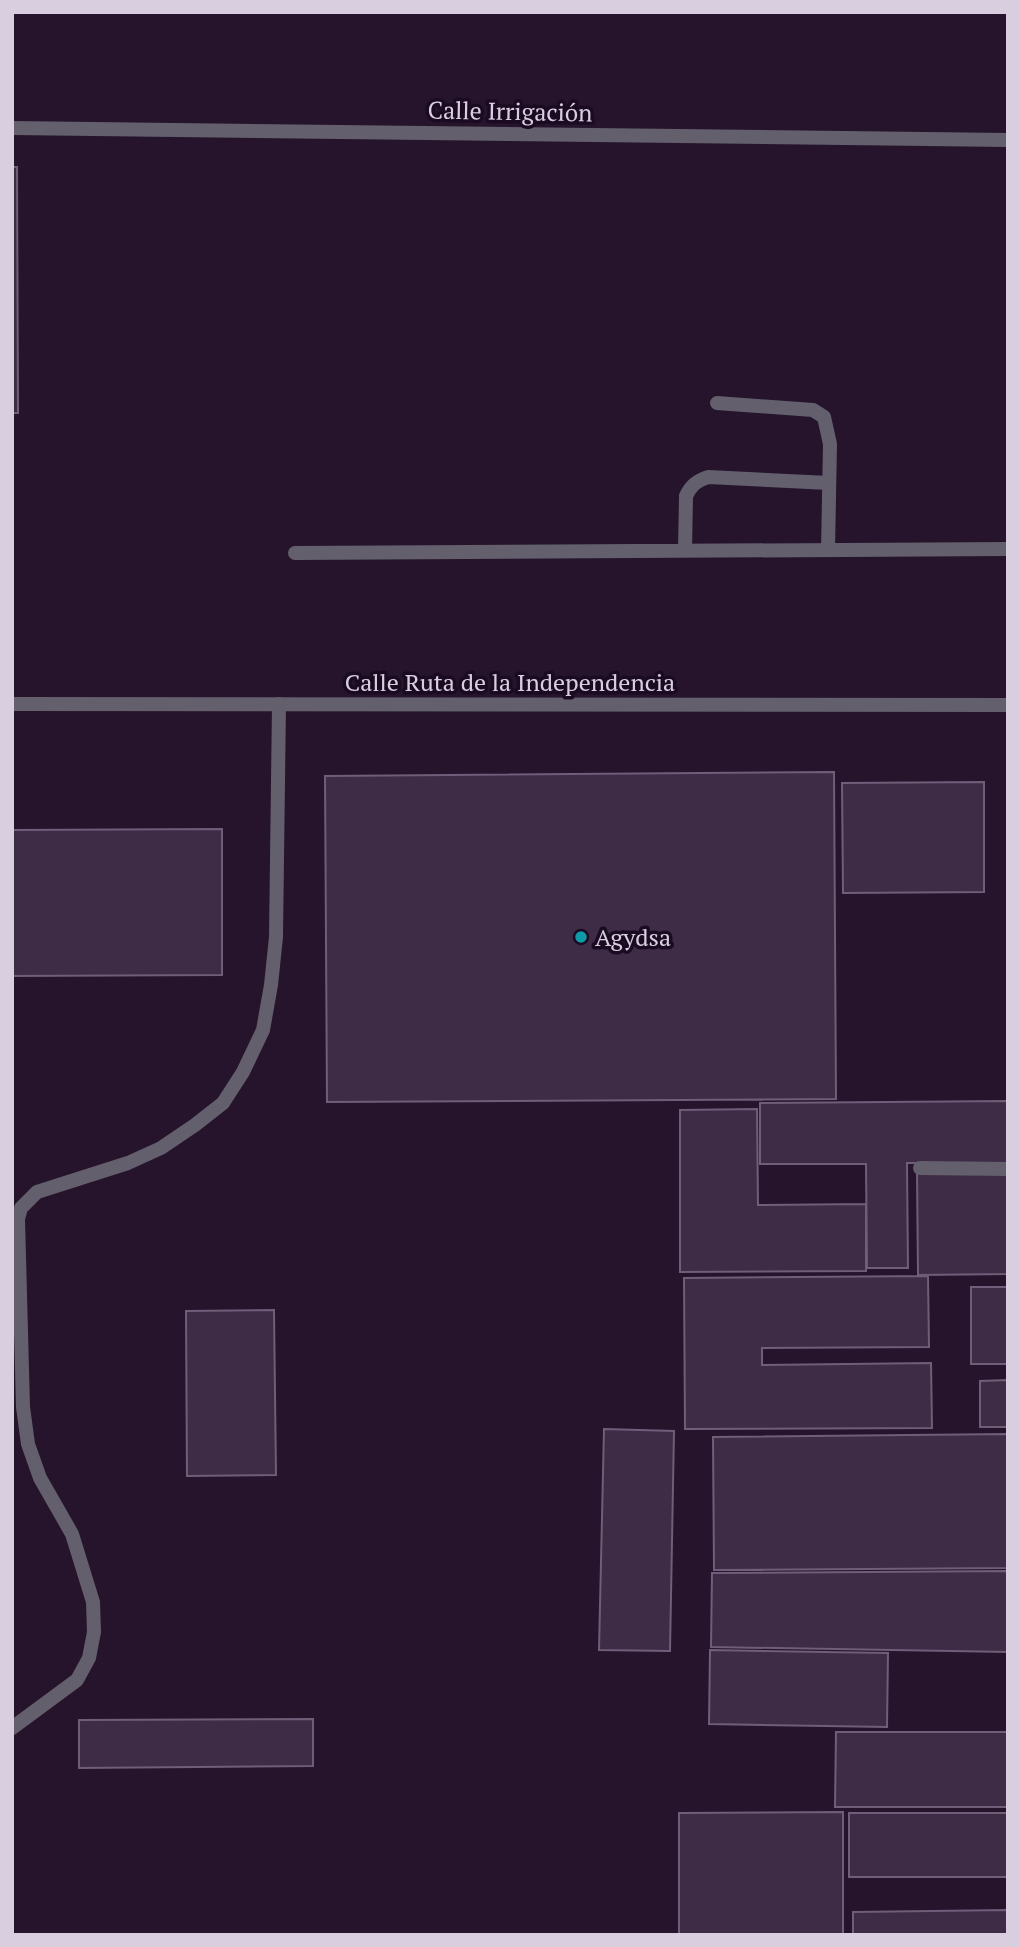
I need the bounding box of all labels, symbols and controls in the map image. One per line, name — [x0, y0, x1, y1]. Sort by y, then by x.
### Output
street label: Calle Irrigación — [427, 94, 593, 128]
street label: Calle Ruta de la Independencia — [345, 666, 675, 698]
place label: Agydsa — [595, 921, 671, 953]
marker: Agydsa — [573, 929, 589, 945]

